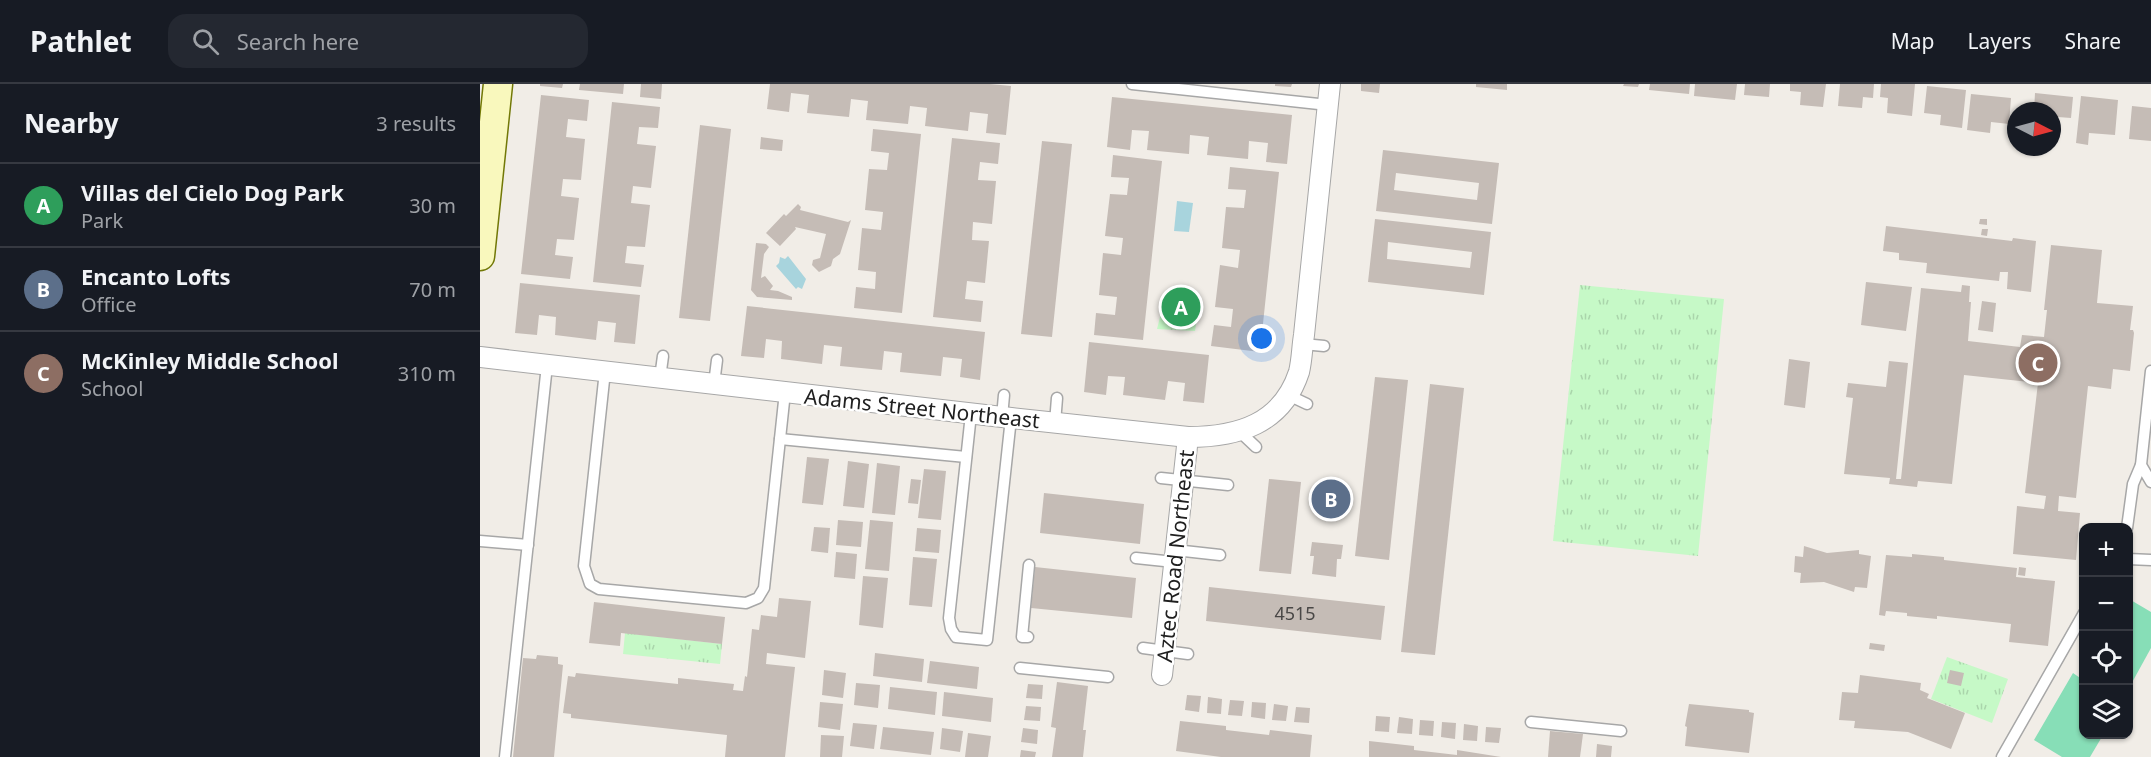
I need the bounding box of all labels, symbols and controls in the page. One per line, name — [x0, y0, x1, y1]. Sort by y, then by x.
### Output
search box — [168, 14, 588, 68]
text: Pathlet — [30, 22, 132, 60]
icon: search — [189, 25, 222, 58]
text: Search here — [237, 26, 359, 56]
text: Map — [1891, 27, 1935, 55]
text: Layers — [1968, 27, 2032, 55]
text: Share — [2065, 27, 2121, 55]
north arrow — [2007, 102, 2061, 156]
text: Nearby — [24, 105, 119, 141]
text: 3 results — [376, 110, 456, 137]
text: Villas del Cielo Dog Park — [81, 177, 344, 207]
text: A — [37, 192, 50, 219]
text: 30 m — [409, 192, 456, 219]
text: Park — [81, 207, 123, 234]
text: Encanto Lofts — [81, 261, 231, 291]
text: B — [37, 276, 50, 303]
text: 70 m — [409, 276, 456, 303]
pin: A — [1162, 284, 1200, 330]
text: Office — [81, 291, 136, 318]
your location — [1247, 324, 1276, 353]
pin: C — [2018, 340, 2058, 386]
text: McKinley Middle School — [81, 345, 339, 375]
text: C — [37, 360, 50, 387]
text: 310 m — [398, 360, 456, 387]
text: School — [81, 375, 143, 402]
street label: Adams Street Northeast — [803, 382, 1041, 434]
street label: Aztec Road Northeast — [1150, 448, 1200, 664]
pin: B — [1312, 476, 1350, 522]
map controls — [2079, 523, 2133, 739]
button: + — [2079, 523, 2133, 577]
button: − — [2079, 577, 2133, 631]
house number: 4515 — [1274, 601, 1316, 625]
button: locate — [2079, 631, 2133, 685]
button: layers — [2079, 685, 2133, 739]

